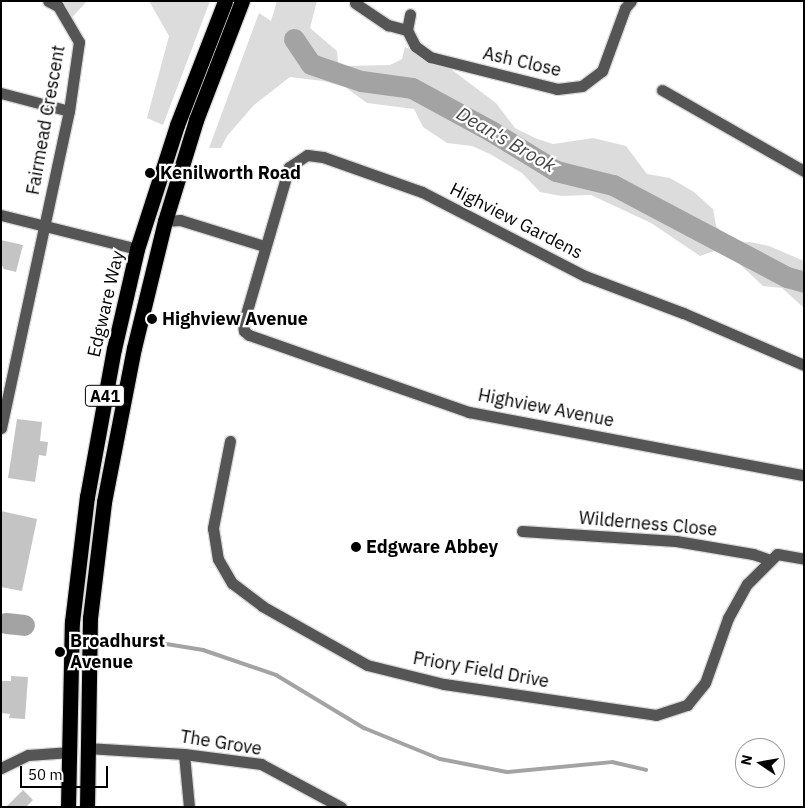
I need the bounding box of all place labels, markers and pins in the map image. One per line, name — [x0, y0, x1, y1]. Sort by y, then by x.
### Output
place label: Kenilworth Road — [160, 162, 301, 184]
marker: Kenilworth Road — [144, 167, 156, 179]
place label: Highview Avenue — [162, 308, 308, 330]
marker: Highview Avenue — [146, 313, 158, 325]
place label: Edgware Abbey — [366, 536, 498, 558]
marker: Edgware Abbey — [350, 541, 362, 553]
place label: Broadhurst Avenue — [70, 631, 165, 674]
marker: Broadhurst Avenue — [54, 646, 66, 658]

